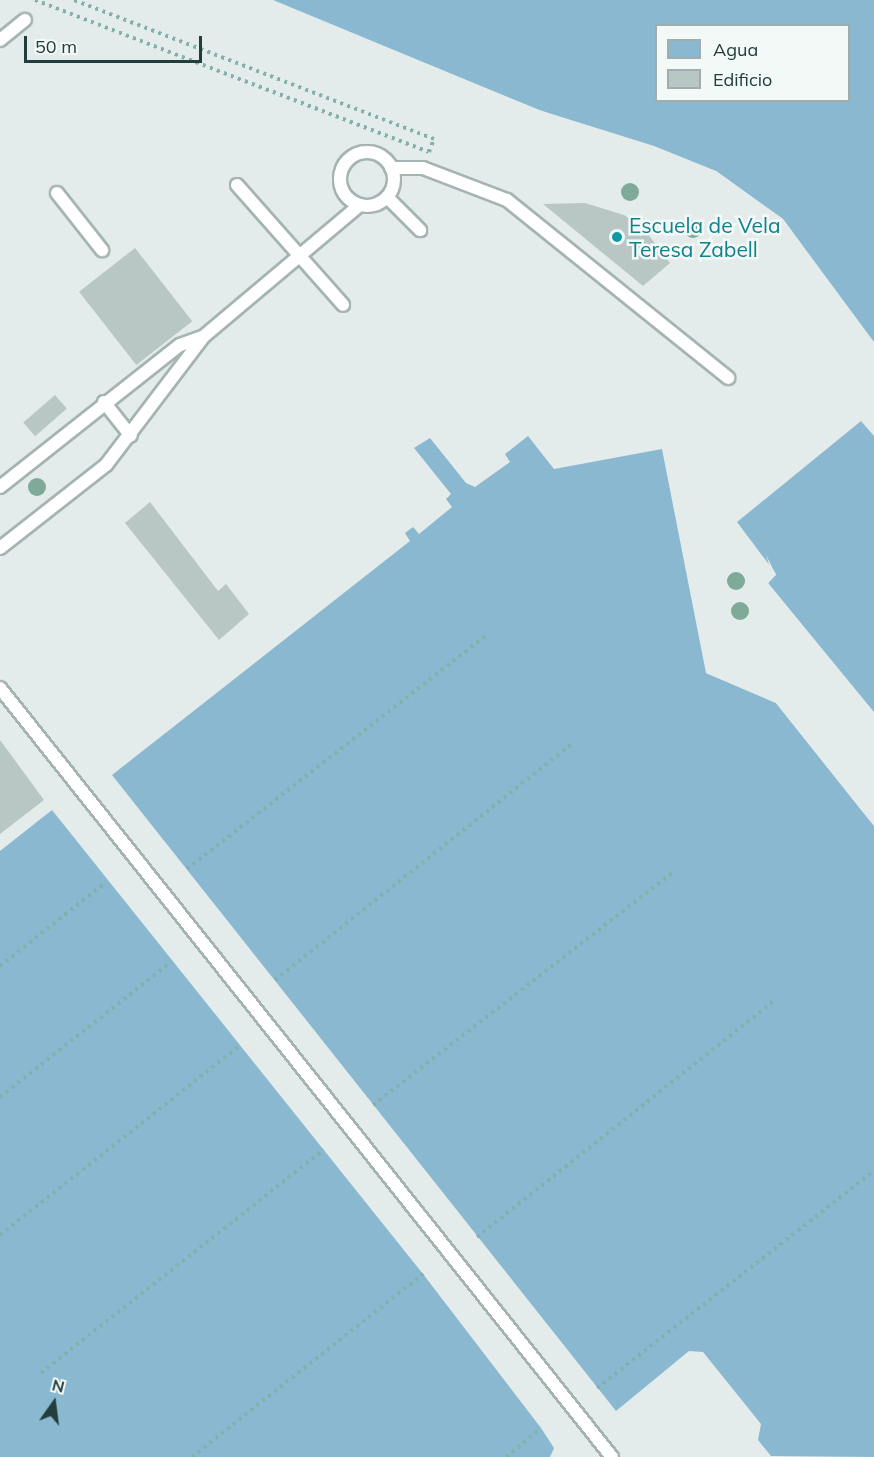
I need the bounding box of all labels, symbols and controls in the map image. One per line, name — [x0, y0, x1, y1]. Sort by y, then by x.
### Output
scale bar — [27, 24, 206, 62]
legend — [655, 24, 850, 102]
text: 50 m — [35, 35, 77, 58]
text: Agua — [713, 38, 758, 61]
text: Edificio — [713, 68, 772, 91]
place label: Escuela de Vela Teresa Zabell — [629, 212, 781, 262]
marker: Escuela de Vela Teresa Zabell — [610, 230, 624, 244]
north arrow — [24, 1373, 84, 1433]
text: N — [50, 1374, 67, 1397]

